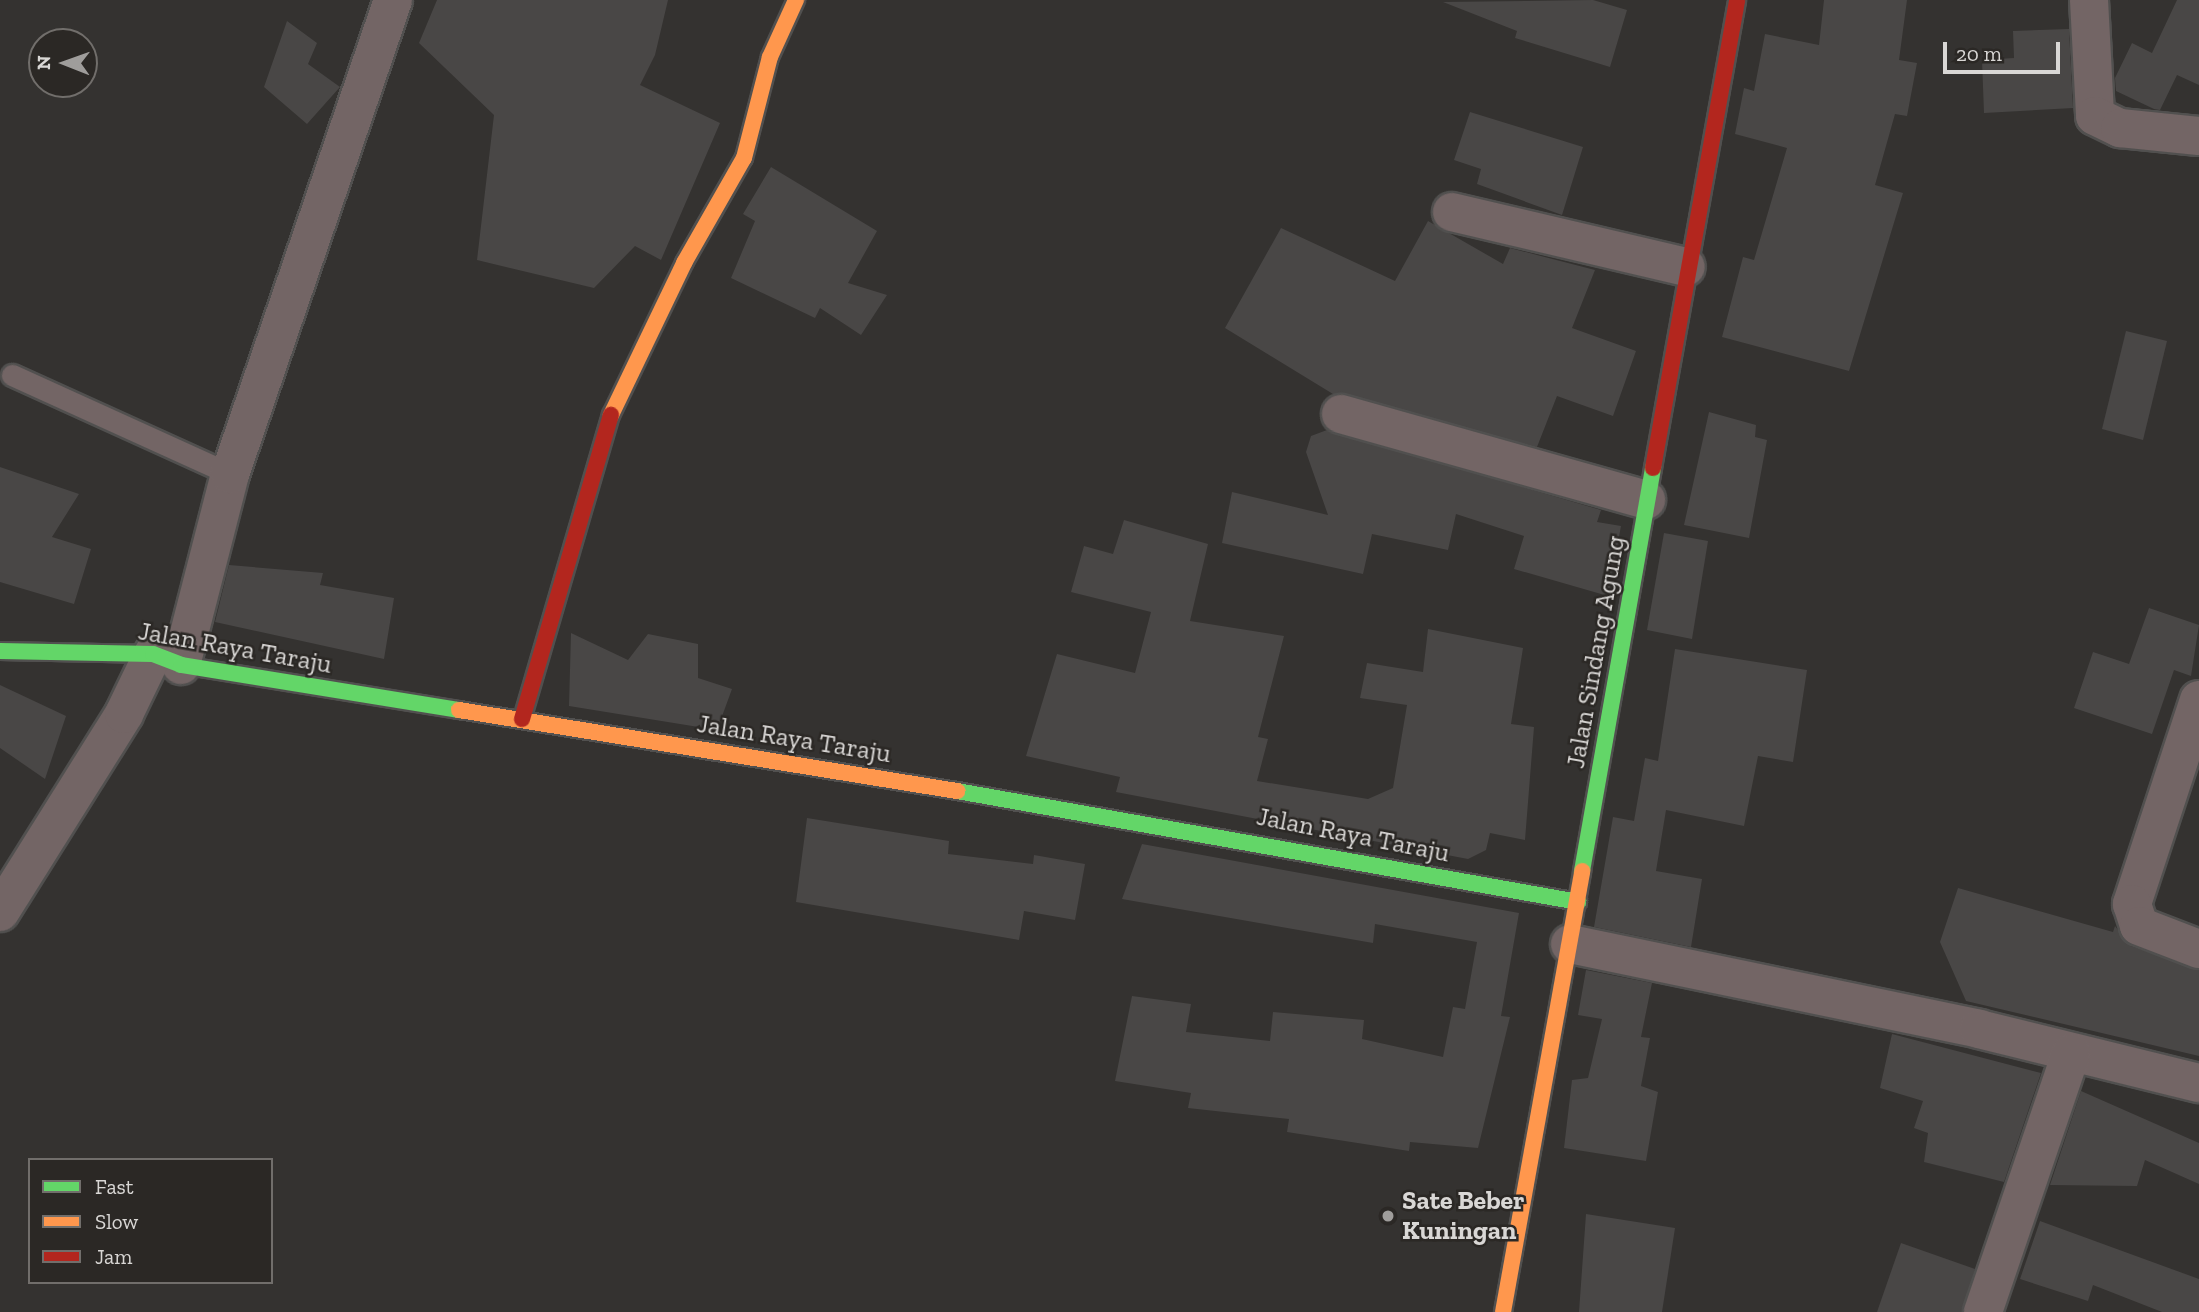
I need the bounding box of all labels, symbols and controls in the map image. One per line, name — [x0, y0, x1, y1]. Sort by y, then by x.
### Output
north arrow — [28, 28, 98, 98]
scale bar — [1947, 28, 2064, 72]
text: 20 m — [1956, 41, 2002, 66]
text: N — [32, 55, 55, 70]
street label: Jalan Sindang Agung — [1560, 533, 1632, 771]
street label: Jalan Raya Taraju — [136, 616, 334, 680]
street label: Jalan Raya Taraju — [695, 708, 893, 770]
street label: Jalan Raya Taraju — [1254, 801, 1452, 869]
legend — [28, 1158, 273, 1284]
text: Fast — [95, 1174, 134, 1199]
place label: Sate Beber Kuningan — [1402, 1185, 1524, 1246]
marker: Sate Beber Kuningan — [1380, 1208, 1396, 1224]
text: Slow — [95, 1209, 138, 1234]
text: Jam — [95, 1244, 132, 1269]

